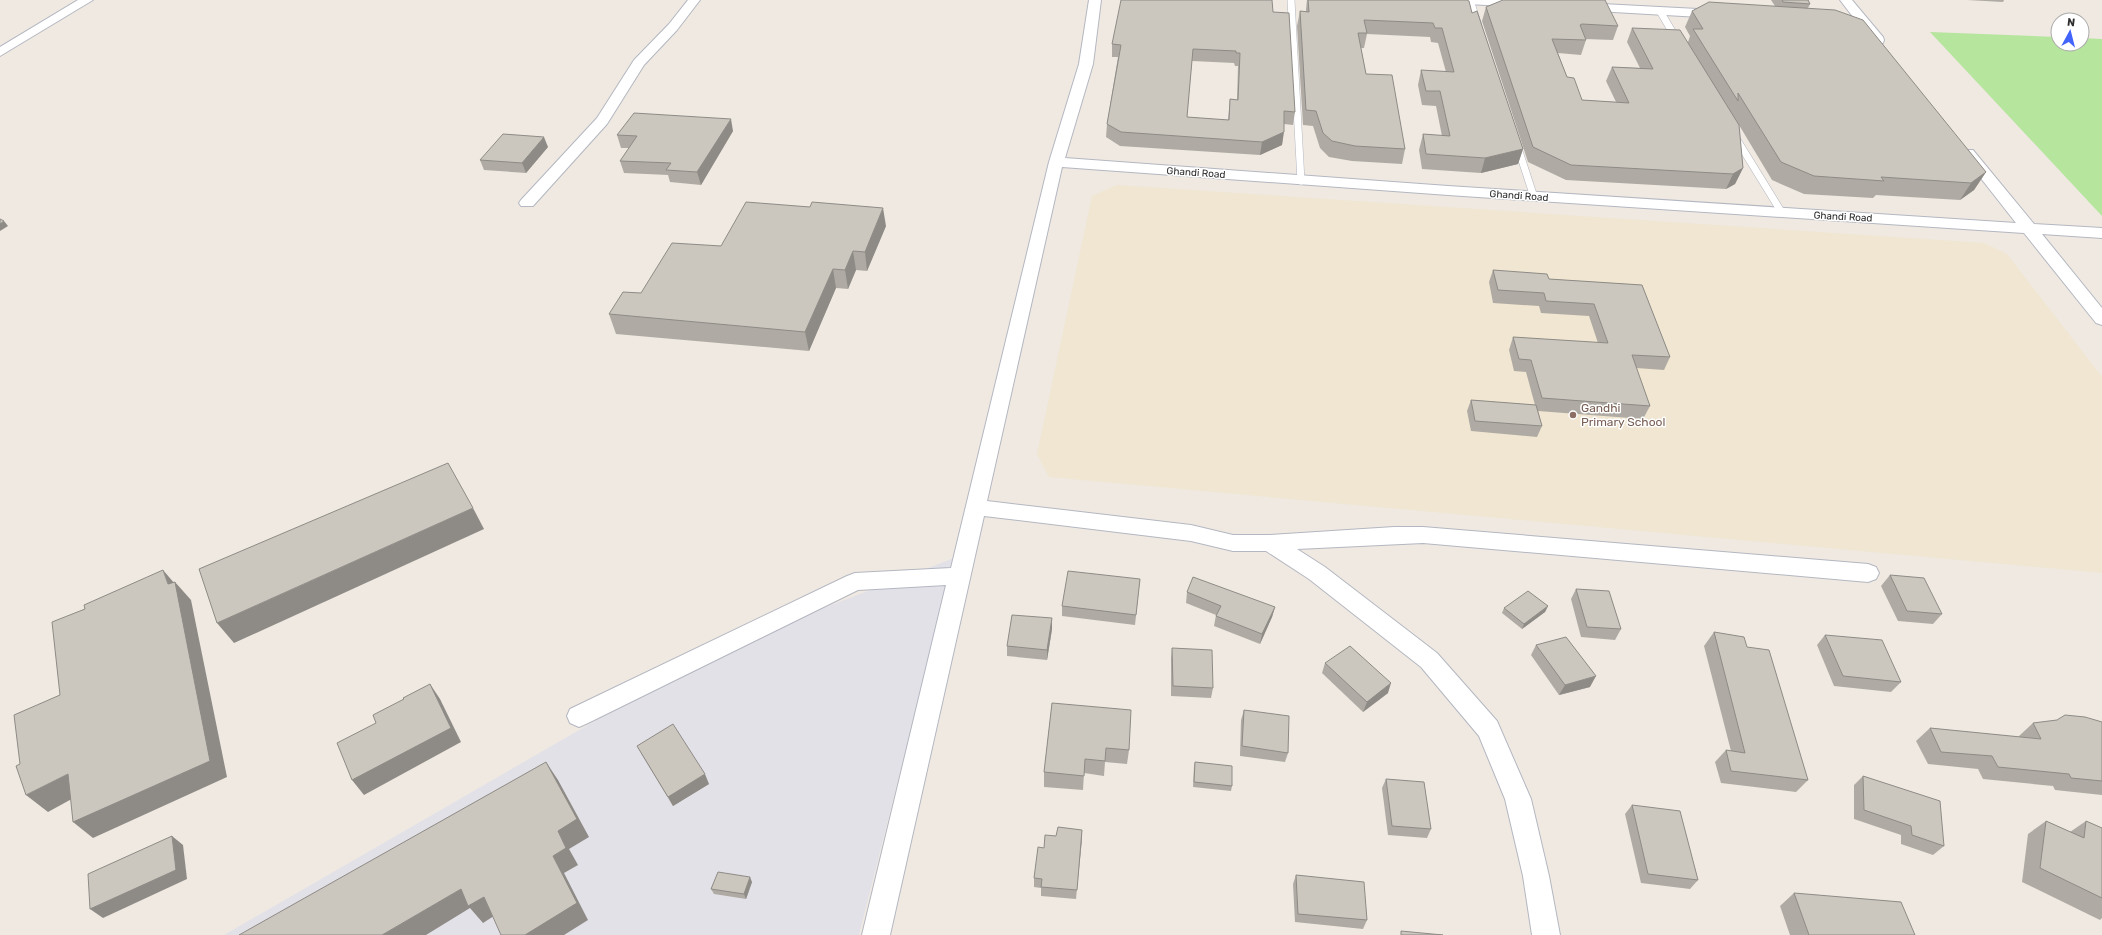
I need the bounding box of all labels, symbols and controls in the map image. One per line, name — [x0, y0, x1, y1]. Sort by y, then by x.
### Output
north arrow — [2050, 12, 2090, 52]
text: N — [2066, 16, 2076, 30]
street label: Ghandi Road — [1166, 165, 1226, 181]
street label: Ghandi Road — [1489, 188, 1549, 204]
street label: Ghandi Road — [1813, 209, 1873, 225]
place label: Gandhi Primary School — [1581, 401, 1665, 429]
marker: Gandhi Primary School — [1568, 410, 1578, 420]

